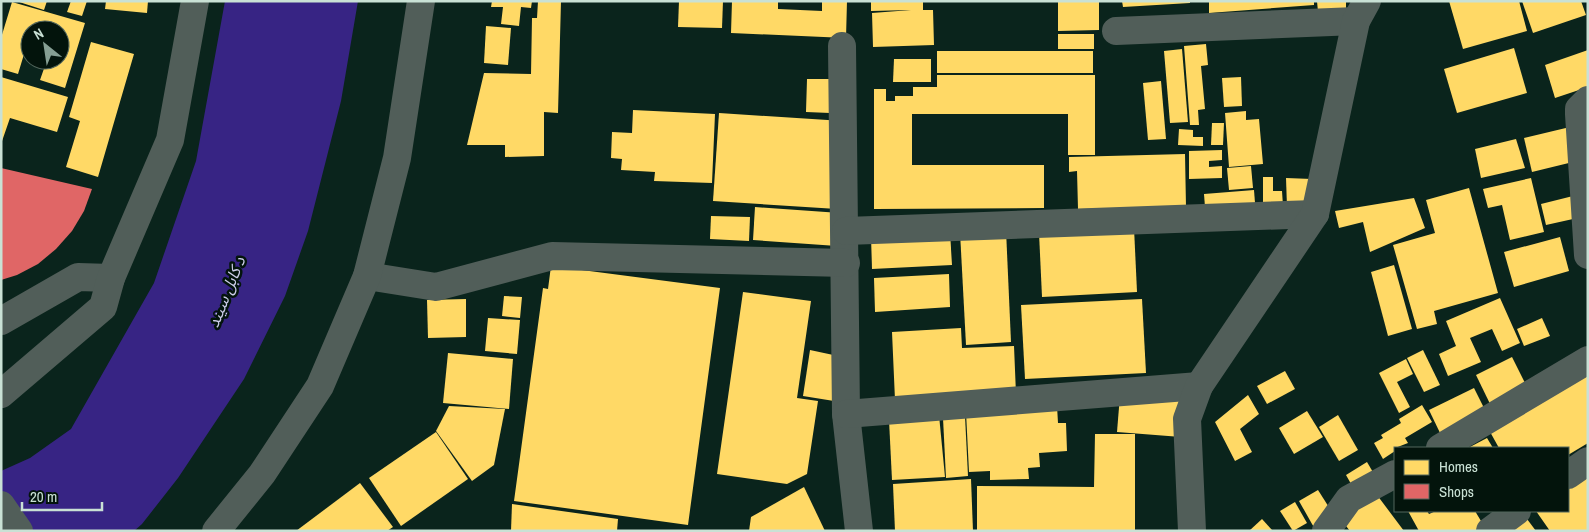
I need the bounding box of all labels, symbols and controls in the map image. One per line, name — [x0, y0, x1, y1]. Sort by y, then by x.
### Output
north arrow — [20, 20, 70, 70]
text: N — [30, 24, 47, 44]
water label: د کابل سيند — [202, 253, 250, 331]
legend — [1394, 447, 1569, 512]
text: Homes — [1439, 456, 1478, 477]
scale bar — [22, 480, 102, 512]
text: Shops — [1439, 481, 1474, 502]
text: 20 m — [30, 486, 57, 507]

